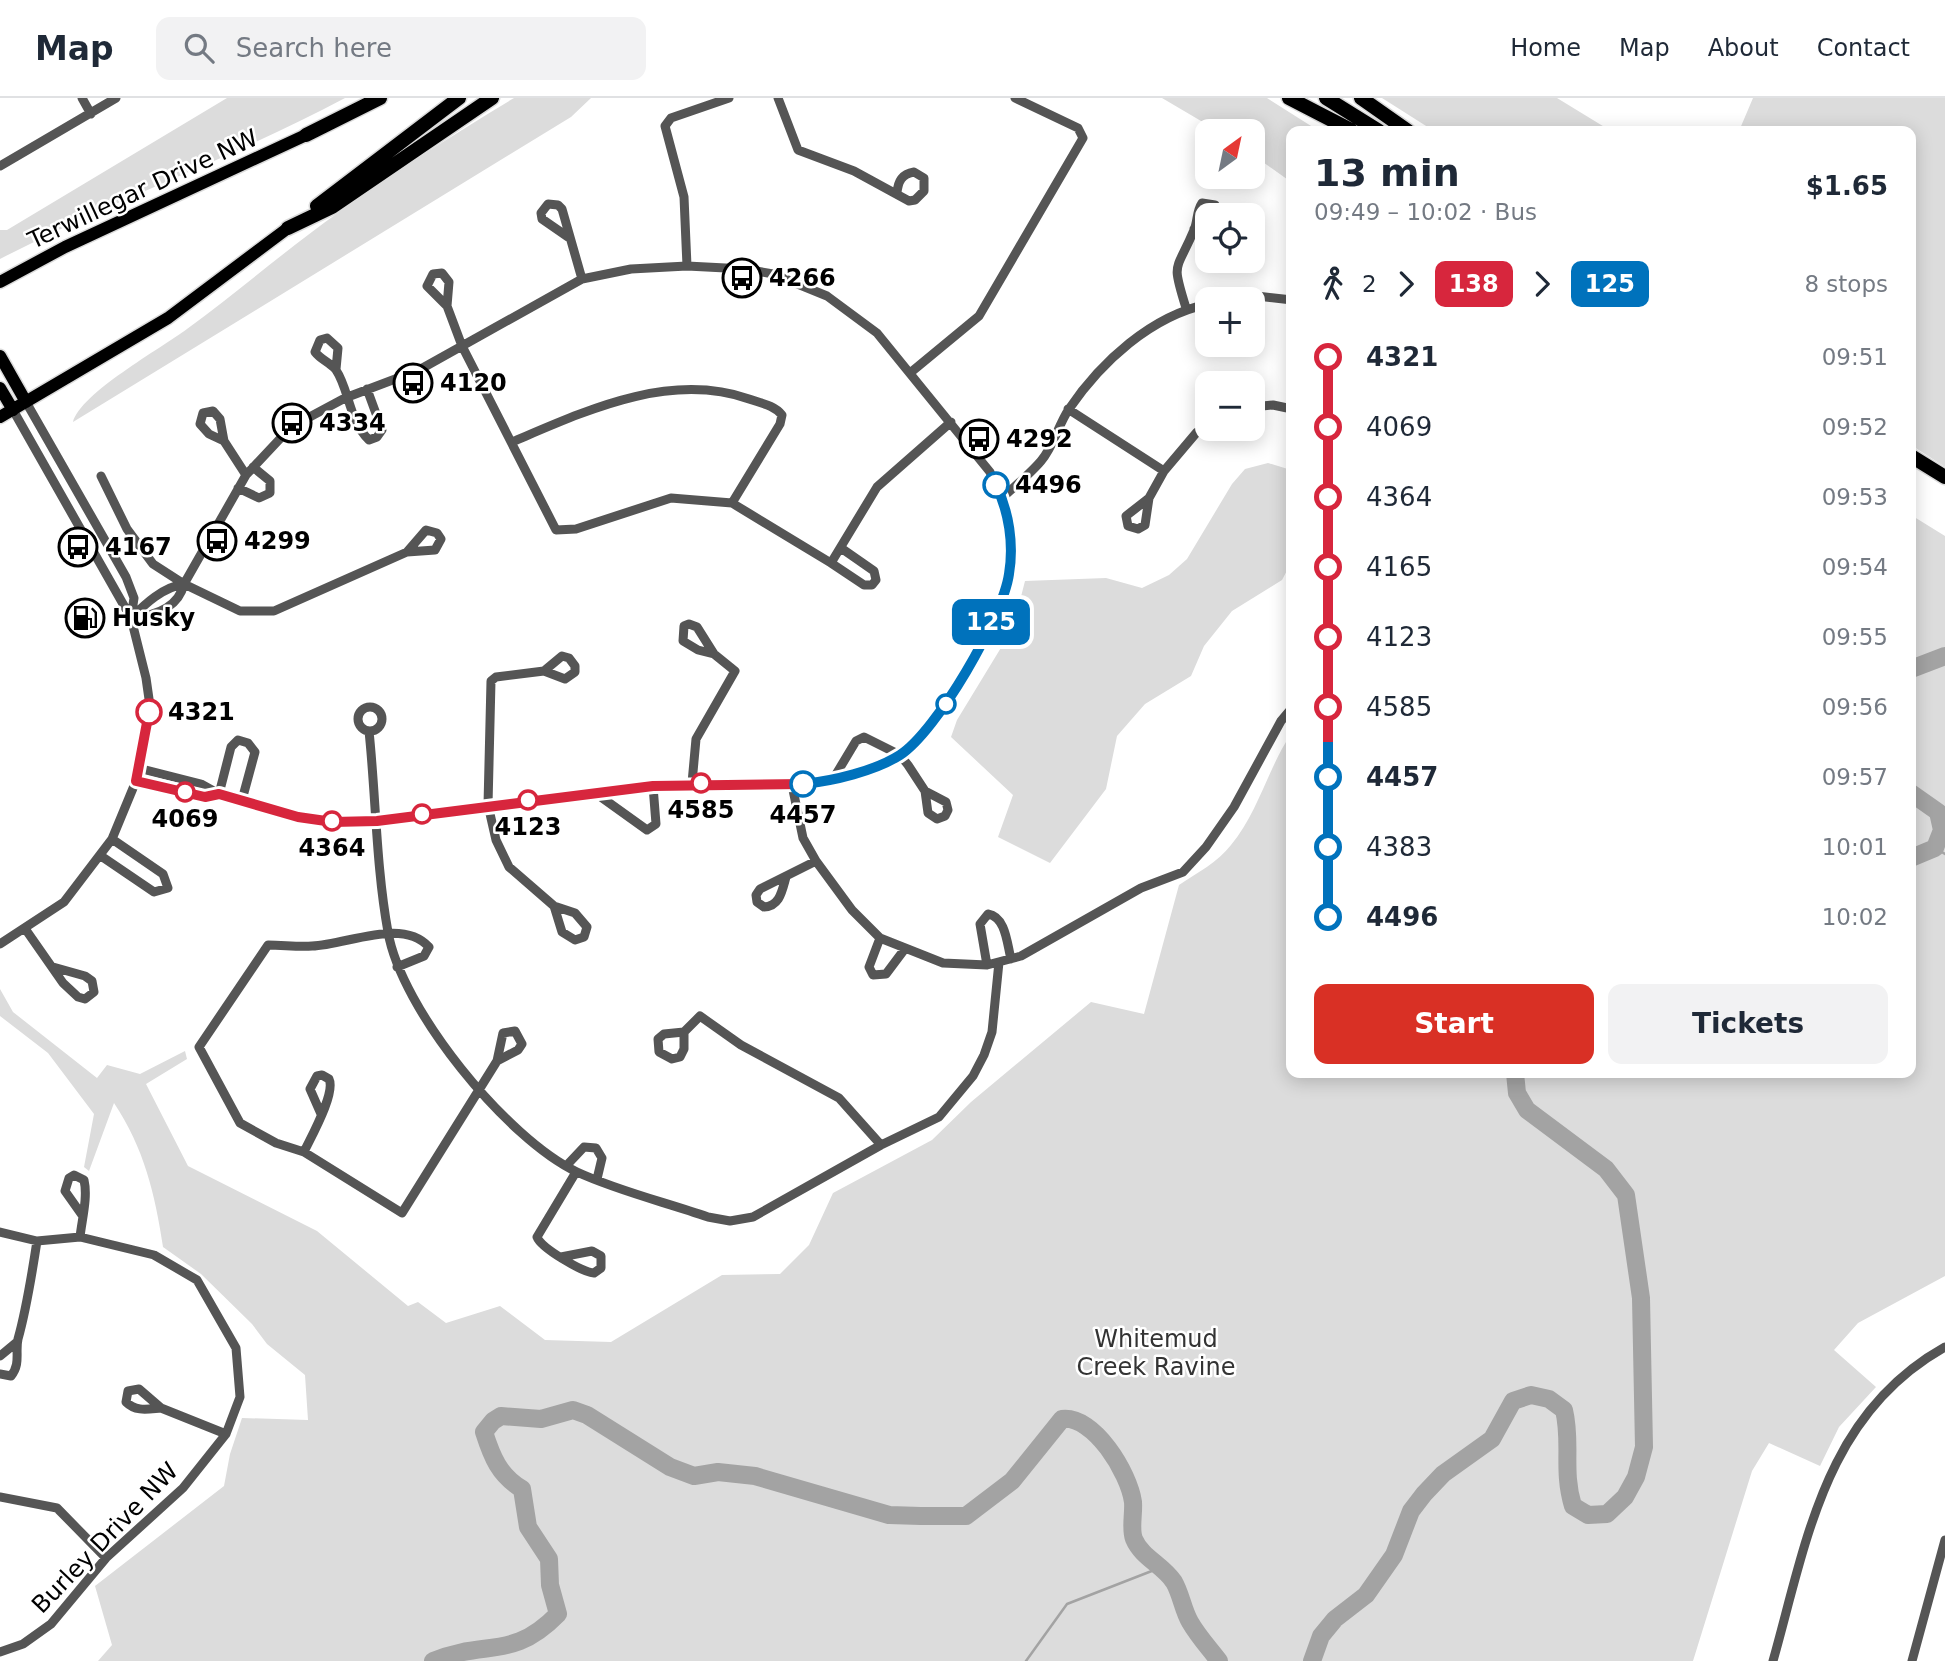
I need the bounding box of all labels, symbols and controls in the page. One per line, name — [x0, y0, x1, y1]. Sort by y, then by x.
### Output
search box — [156, 17, 646, 80]
text: Map — [35, 29, 114, 68]
icon: search — [180, 29, 218, 67]
text: Search here — [236, 33, 392, 63]
text: Home — [1510, 34, 1581, 62]
text: Map — [1619, 34, 1670, 62]
text: About — [1708, 34, 1779, 62]
text: Contact — [1817, 34, 1910, 62]
north arrow — [1195, 119, 1265, 189]
map controls — [1195, 119, 1265, 441]
street label: Terwillegar Drive NW — [23, 123, 262, 255]
text: 13 min — [1314, 151, 1460, 195]
text: $1.65 — [1806, 171, 1888, 201]
text: 09:49 – 10:02 · Bus — [1314, 199, 1537, 225]
button: locate — [1195, 203, 1265, 273]
bus stop icon: 4266 — [721, 257, 763, 299]
place label: 4266 — [769, 264, 836, 292]
icon: walk — [1314, 265, 1352, 303]
icon: forward — [1387, 265, 1425, 303]
icon: forward — [1523, 265, 1561, 303]
text: 138 — [1449, 270, 1499, 298]
text: 125 — [1585, 270, 1635, 298]
text: 2 — [1362, 271, 1377, 297]
text: 8 stops — [1804, 271, 1888, 297]
button: + — [1195, 287, 1265, 357]
text: 4321 — [1366, 342, 1438, 372]
text: 09:51 — [1822, 344, 1888, 370]
bus stop icon: 4120 — [392, 362, 434, 404]
place label: 4120 — [440, 369, 507, 397]
button: − — [1195, 371, 1265, 441]
bus stop icon: 4334 — [271, 402, 313, 444]
place label: 4334 — [319, 409, 386, 437]
text: 4069 — [1366, 412, 1432, 442]
text: 09:52 — [1822, 414, 1888, 440]
bus stop icon: 4292 — [958, 418, 1000, 460]
place label: 4292 — [1006, 425, 1073, 453]
place label: 4496 — [1015, 471, 1082, 499]
marker: 4496 — [983, 472, 1009, 498]
text: 4364 — [1366, 482, 1432, 512]
text: 09:53 — [1822, 484, 1888, 510]
bus stop icon: 4299 — [196, 520, 238, 562]
bus stop icon: 4167 — [57, 526, 99, 568]
place label: 4299 — [244, 527, 311, 555]
place label: 4167 — [105, 533, 172, 561]
text: 4165 — [1366, 552, 1432, 582]
text: 09:54 — [1822, 554, 1888, 580]
fuel station icon: Husky — [64, 597, 106, 639]
line badge: 125 — [951, 599, 1031, 645]
place label: Husky — [112, 604, 195, 632]
text: 125 — [966, 608, 1016, 636]
text: 4123 — [1366, 622, 1432, 652]
text: 09:55 — [1822, 624, 1888, 650]
text: 4585 — [1366, 692, 1432, 722]
unlabelled marker — [936, 694, 956, 714]
text: 09:56 — [1822, 694, 1888, 720]
place label: 4321 — [168, 698, 235, 726]
marker: 4321 — [136, 699, 162, 725]
text: 4457 — [1366, 762, 1438, 792]
text: 09:57 — [1822, 764, 1888, 790]
marker: 4457 — [790, 771, 816, 797]
marker: 4585 — [691, 773, 711, 793]
marker: 4069 — [175, 782, 195, 802]
marker: 4123 — [518, 790, 538, 810]
place label: 4585 — [668, 796, 734, 824]
place label: 4457 — [770, 801, 836, 829]
unlabelled marker — [412, 804, 432, 824]
place label: 4069 — [152, 805, 218, 833]
marker: 4364 — [322, 811, 342, 831]
place label: 4123 — [495, 813, 561, 841]
text: 4383 — [1366, 832, 1432, 862]
place label: 4364 — [299, 834, 365, 862]
text: 10:01 — [1822, 834, 1888, 860]
text: 4496 — [1366, 902, 1438, 932]
text: 10:02 — [1822, 904, 1888, 930]
button: Start — [1314, 984, 1594, 1064]
button: Tickets — [1608, 984, 1888, 1064]
park label: Whitemud Creek Ravine — [1077, 1325, 1235, 1381]
street label: Burley Drive NW — [26, 1457, 184, 1619]

